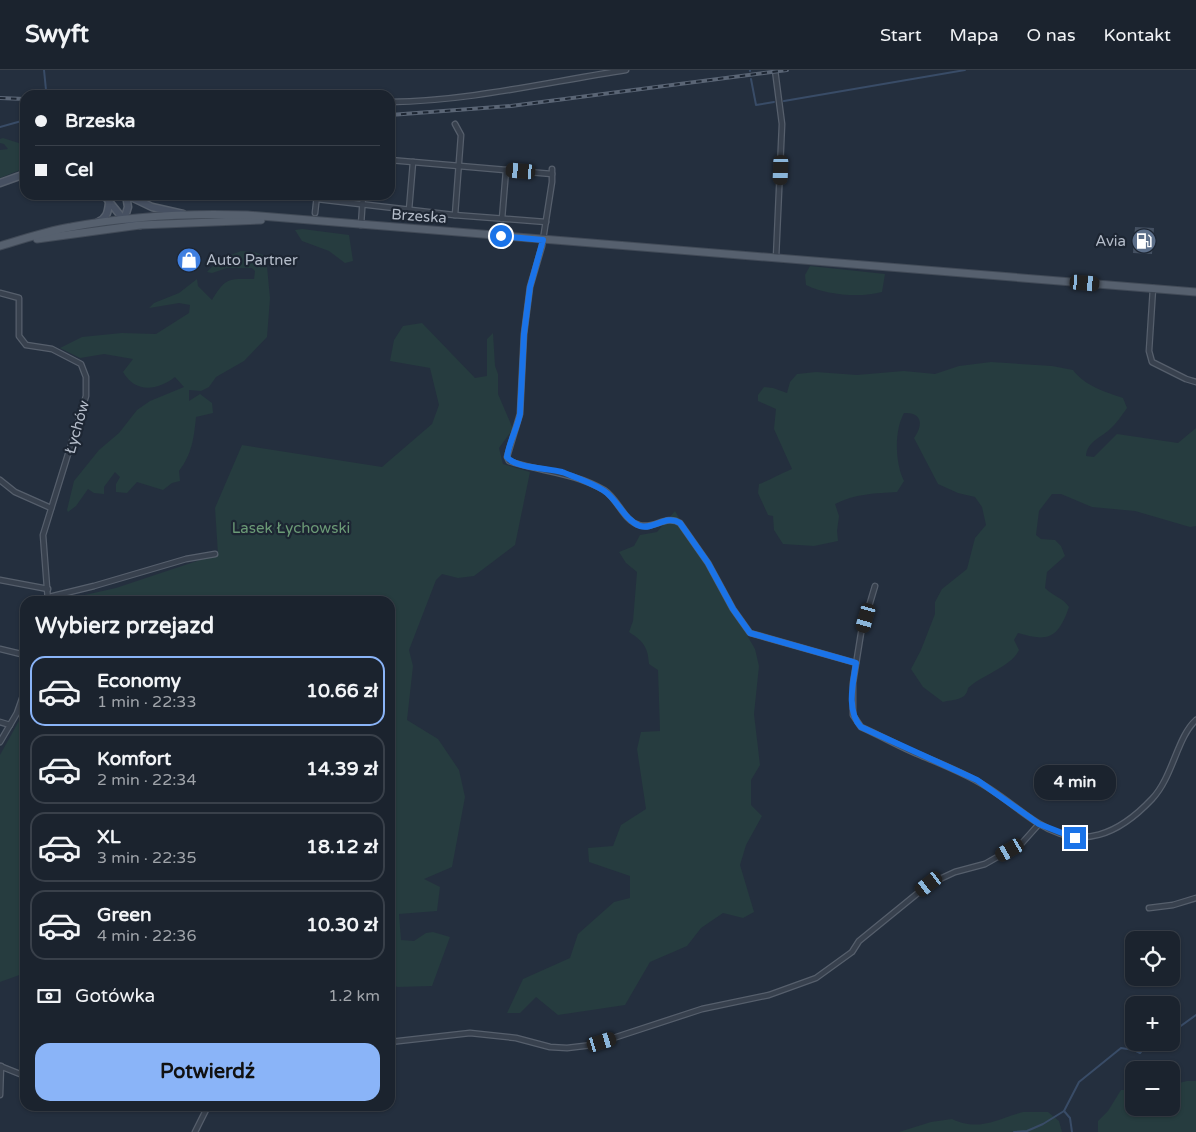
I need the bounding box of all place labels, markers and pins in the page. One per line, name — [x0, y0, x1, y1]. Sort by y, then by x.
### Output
fuel station icon: Avia — [1131, 228, 1157, 254]
place label: Avia — [1095, 232, 1126, 250]
shop icon: Auto Partner — [176, 247, 202, 273]
place label: Auto Partner — [206, 251, 298, 269]

